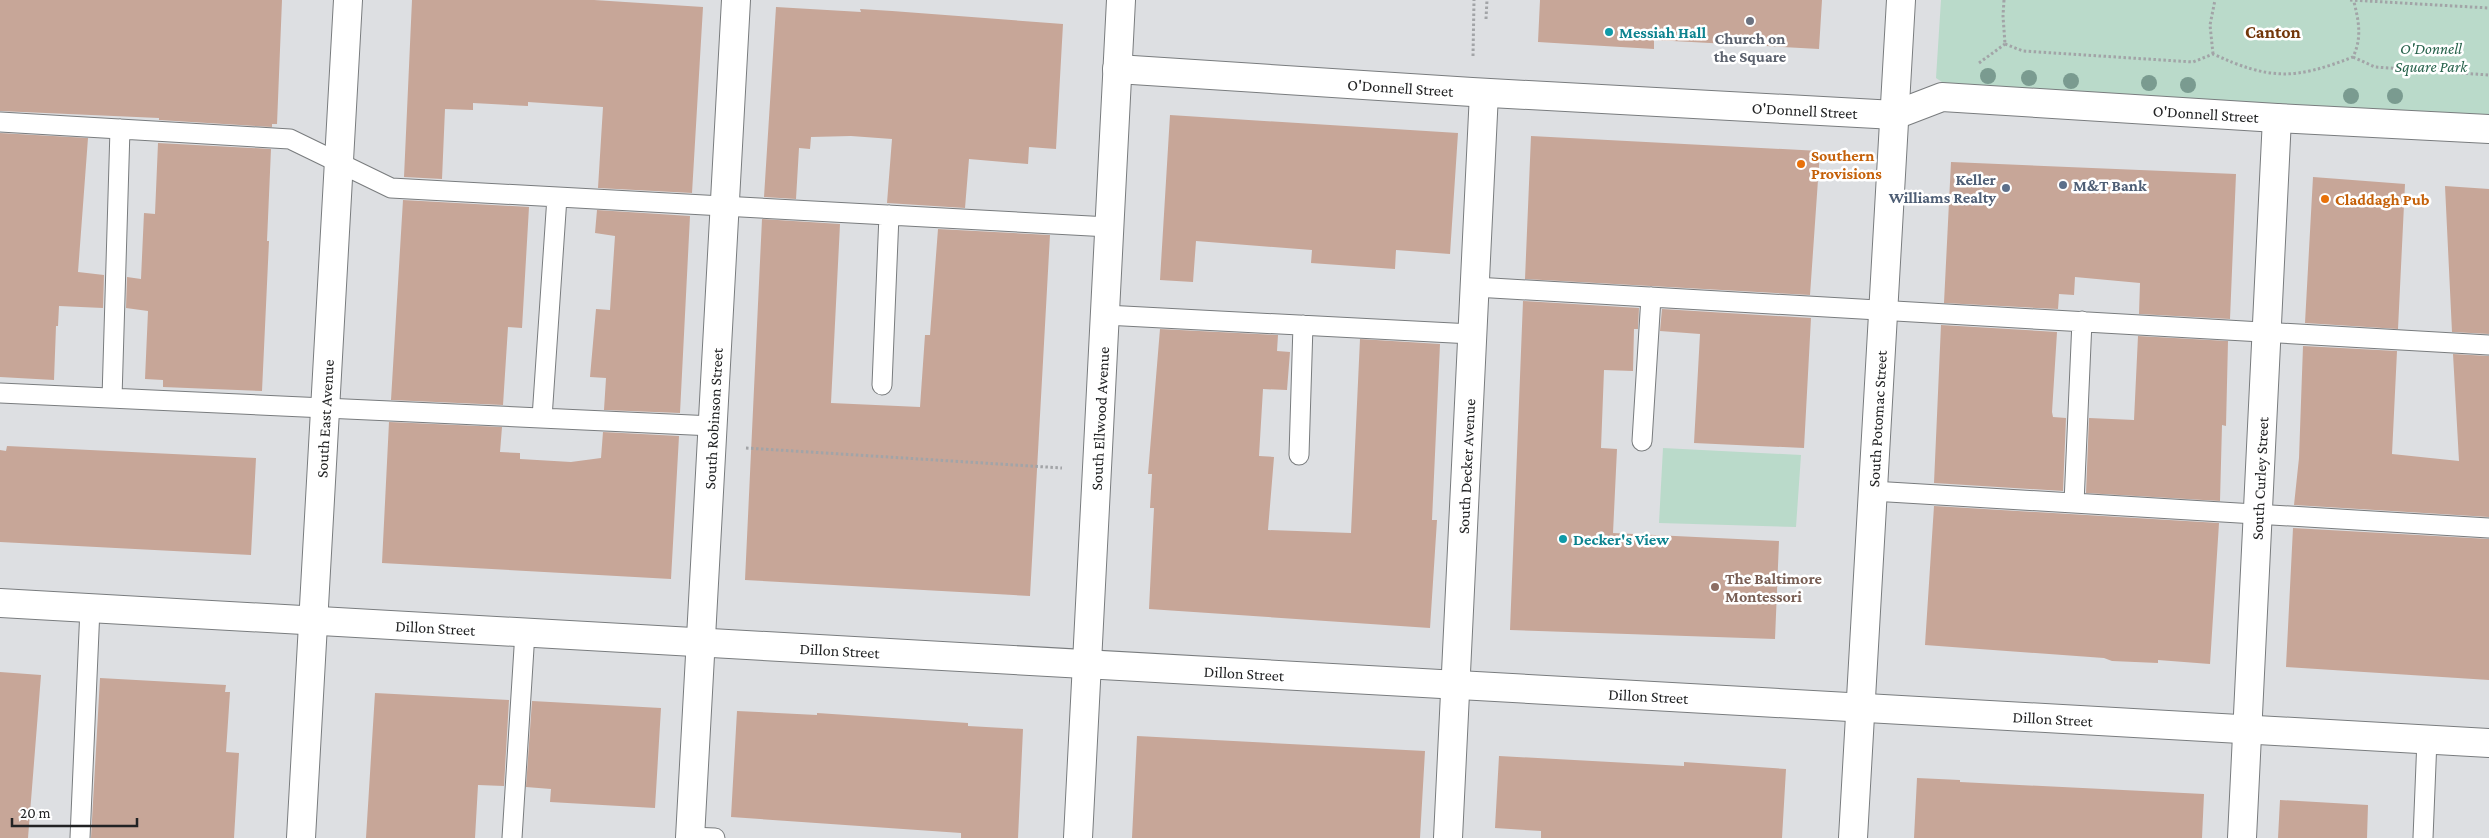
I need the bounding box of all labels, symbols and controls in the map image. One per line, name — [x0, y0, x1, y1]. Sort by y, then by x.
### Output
marker: Church on the Square — [1744, 15, 1756, 27]
district label: Canton — [2245, 22, 2302, 42]
place label: Messiah Hall — [1619, 24, 1707, 41]
marker: Messiah Hall — [1603, 26, 1615, 38]
place label: Church on the Square — [1714, 30, 1787, 65]
park label: O'Donnell Square Park — [2395, 40, 2468, 76]
street label: O'Donnell Street — [1347, 75, 1455, 99]
street label: O'Donnell Street — [1751, 99, 1859, 121]
street label: O'Donnell Street — [2152, 102, 2260, 125]
place label: Southern Provisions — [1811, 147, 1882, 182]
marker: Southern Provisions — [1795, 158, 1807, 170]
place label: Keller Williams Realty — [1888, 171, 1997, 206]
place label: M&T Bank — [2073, 177, 2147, 194]
marker: M&T Bank — [2057, 179, 2069, 191]
marker: Keller Williams Realty — [2000, 182, 2012, 194]
place label: Claddagh Pub — [2335, 191, 2430, 208]
marker: Claddagh Pub — [2319, 193, 2331, 205]
street label: South Ellwood Avenue — [1087, 346, 1112, 491]
street label: South Robinson Street — [701, 347, 725, 490]
street label: South Potomac Street — [1865, 349, 1889, 488]
street label: South East Avenue — [313, 359, 336, 478]
street label: South Decker Avenue — [1454, 398, 1478, 534]
street label: South Curley Street — [2248, 416, 2271, 540]
place label: Decker's View — [1573, 531, 1669, 548]
marker: Decker's View — [1557, 533, 1569, 545]
place label: The Baltimore Montessori — [1725, 570, 1822, 605]
marker: The Baltimore Montessori — [1709, 581, 1721, 593]
street label: Dillon Street — [395, 617, 477, 638]
street label: Dillon Street — [799, 639, 881, 661]
street label: Dillon Street — [1203, 662, 1285, 684]
street label: Dillon Street — [1608, 685, 1690, 706]
street label: Dillon Street — [2012, 708, 2094, 729]
scale bar — [12, 796, 138, 828]
text: 20 m — [20, 805, 51, 821]

